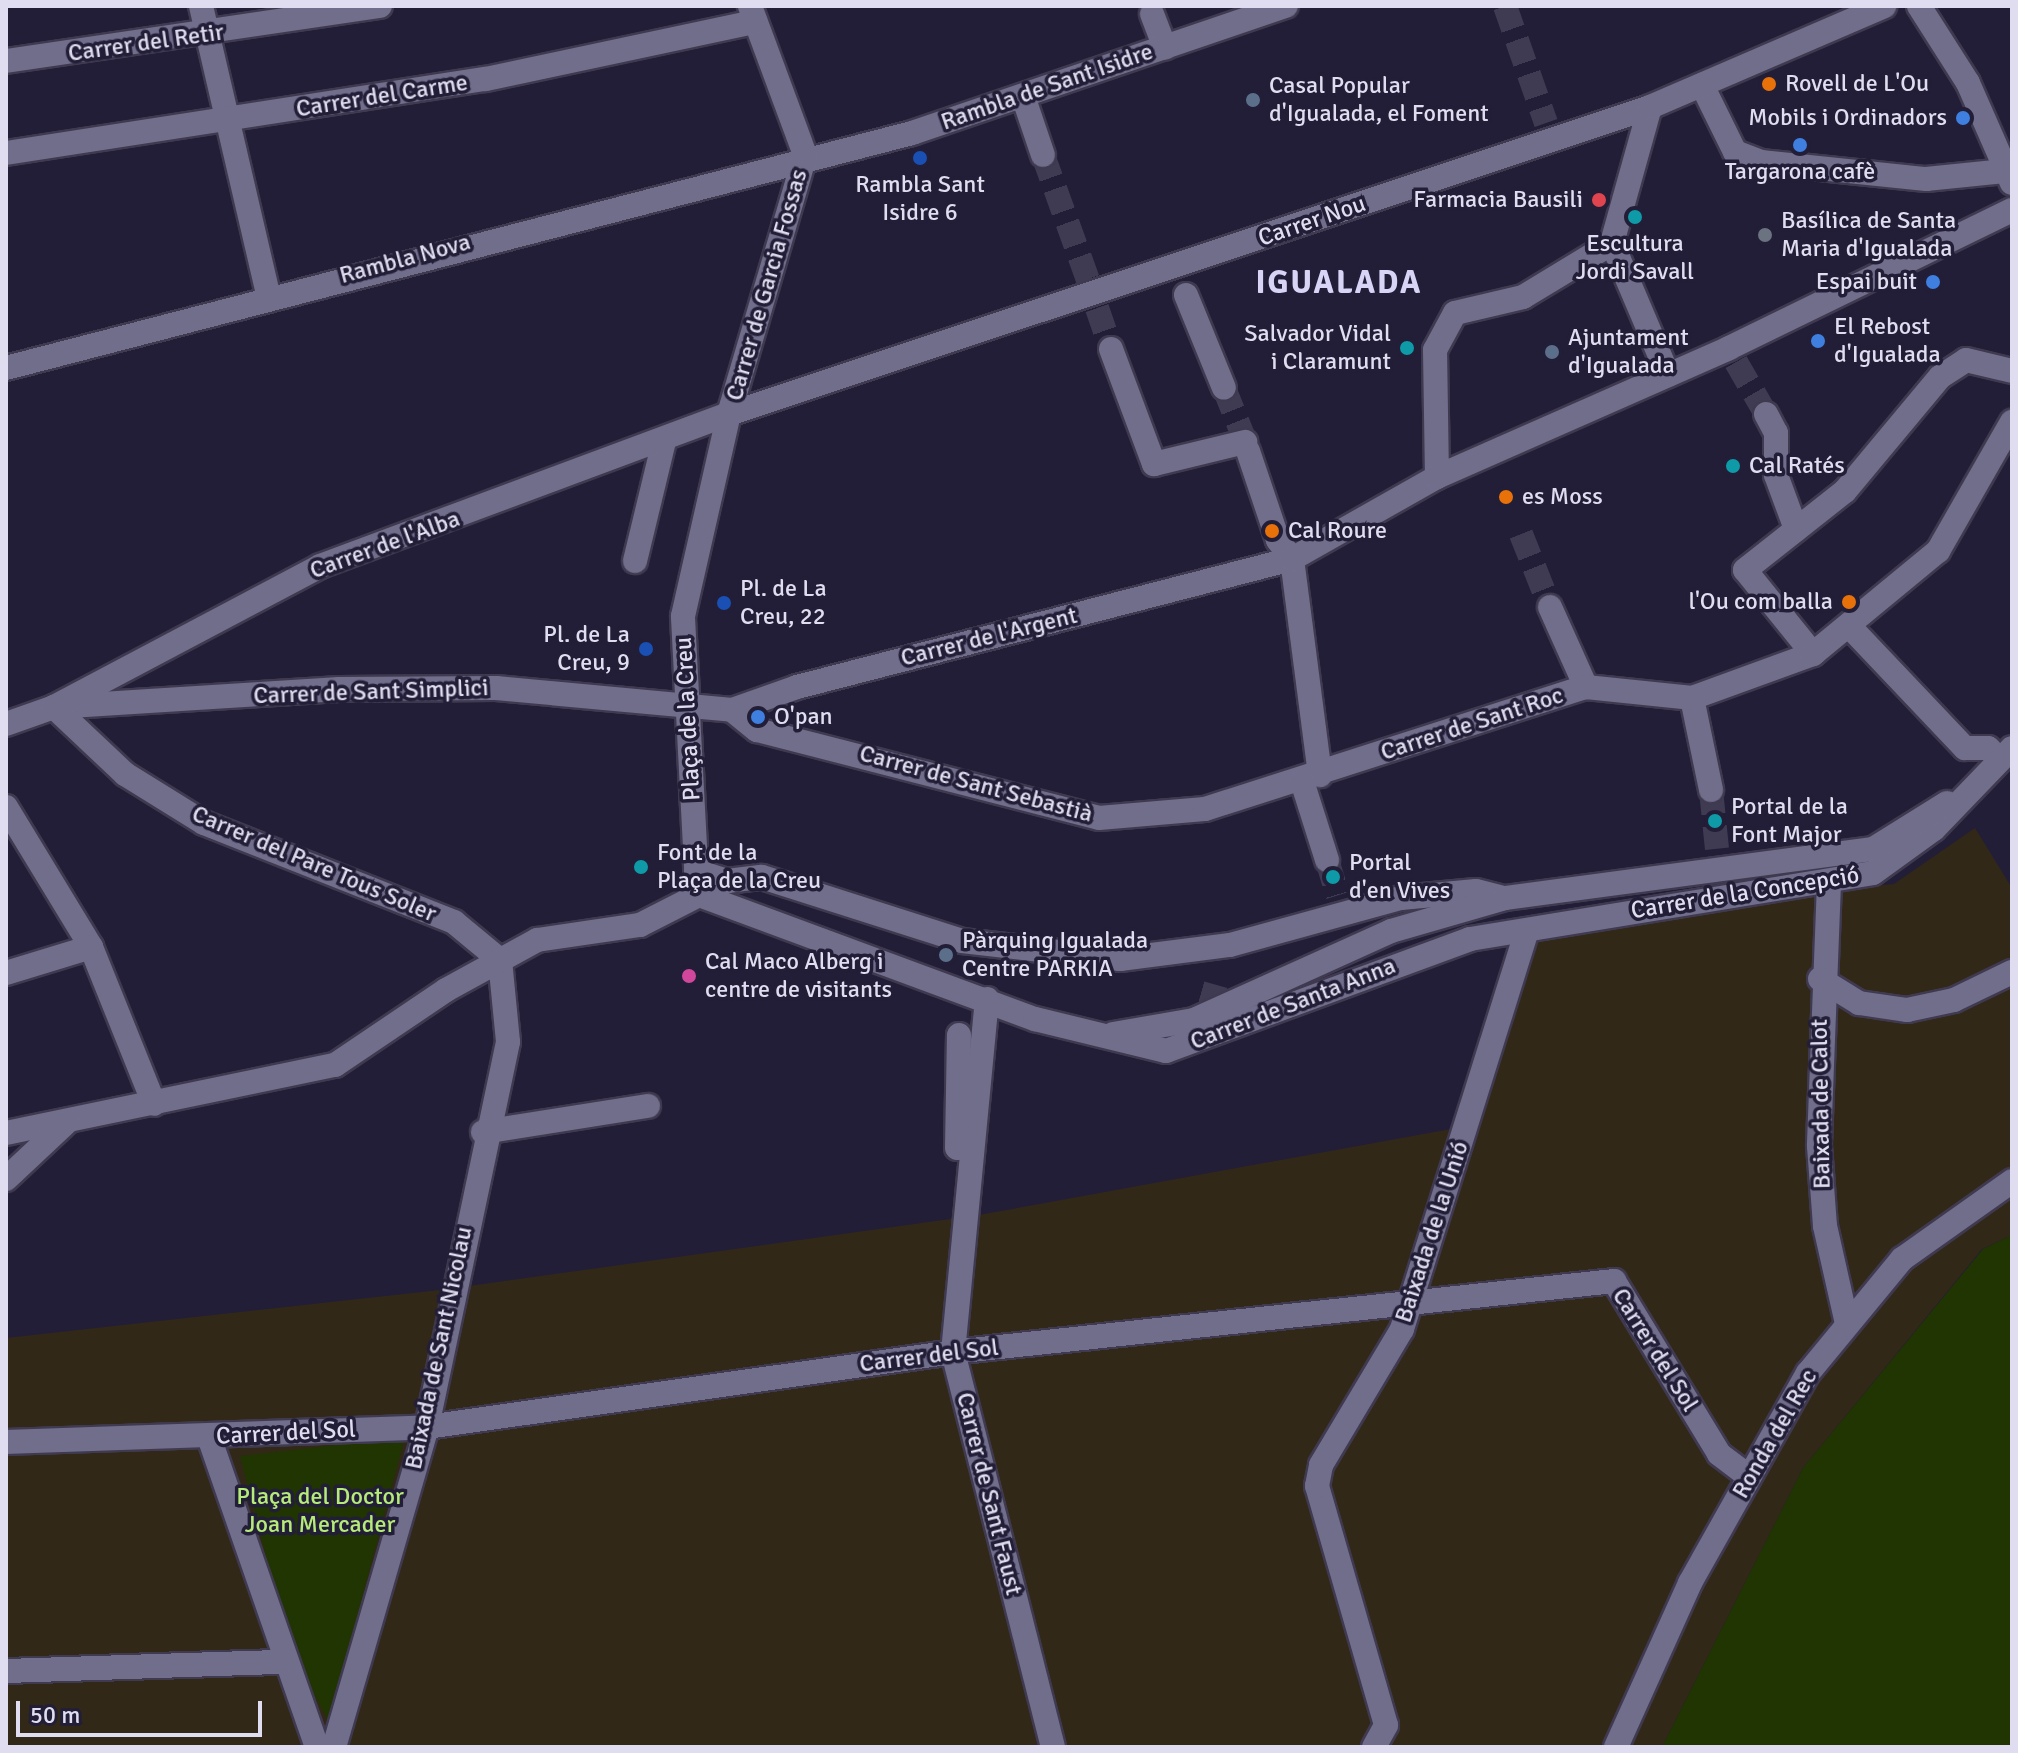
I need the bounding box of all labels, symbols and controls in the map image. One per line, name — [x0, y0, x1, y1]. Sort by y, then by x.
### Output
street label: Carrer del Retir — [66, 18, 226, 68]
street label: Rambla de Sant Isidre — [937, 37, 1157, 137]
street label: Carrer del Carme — [294, 68, 470, 124]
place label: Rovell de L'Ou — [1785, 70, 1929, 98]
place label: Casal Popular d'Igualada, el Foment — [1269, 72, 1489, 128]
marker: Rovell de L'Ou — [1760, 75, 1778, 93]
marker: Casal Popular d'Igualada, el Foment — [1244, 91, 1262, 109]
place label: Mobils i Ordinadors — [1748, 104, 1947, 132]
marker: Mobils i Ordinadors — [1954, 109, 1972, 127]
marker: Targarona cafè — [1791, 136, 1809, 154]
marker: Rambla Sant Isidre 6 — [911, 149, 929, 167]
place label: Targarona cafè — [1725, 158, 1875, 186]
street label: Carrer de Garcia Fossas — [720, 166, 814, 404]
place label: Rambla Sant Isidre 6 — [855, 171, 985, 227]
place label: Farmacia Bausili — [1413, 186, 1583, 214]
street label: Carrer Nou — [1254, 189, 1370, 253]
marker: Farmacia Bausili — [1590, 191, 1608, 209]
place label: Basílica de Santa Maria d'Igualada — [1781, 207, 1956, 263]
marker: Escultura Jordi Savall — [1626, 208, 1644, 226]
marker: Basílica de Santa Maria d'Igualada — [1756, 226, 1774, 244]
street label: Rambla Nova — [336, 228, 474, 290]
place label: Escultura Jordi Savall — [1576, 230, 1694, 286]
district label: IGUALADA — [1255, 264, 1423, 302]
place label: Espai buit — [1816, 268, 1917, 296]
marker: Espai buit — [1924, 273, 1942, 291]
place label: El Rebost d'Igualada — [1834, 313, 1941, 369]
place label: Salvador Vidal i Claramunt — [1244, 320, 1391, 376]
place label: Ajuntament d'Igualada — [1568, 324, 1689, 380]
marker: El Rebost d'Igualada — [1809, 332, 1827, 350]
marker: Salvador Vidal i Claramunt — [1398, 339, 1416, 357]
marker: Ajuntament d'Igualada — [1543, 343, 1561, 361]
place label: Cal Ratés — [1749, 452, 1845, 480]
marker: Cal Ratés — [1724, 457, 1742, 475]
place label: es Moss — [1522, 483, 1603, 511]
marker: es Moss — [1497, 488, 1515, 506]
street label: Carrer de l'Alba — [306, 505, 464, 585]
place label: Cal Roure — [1288, 517, 1387, 545]
marker: Cal Roure — [1263, 522, 1281, 540]
place label: Pl. de La Creu, 22 — [740, 575, 827, 631]
place label: l'Ou com balla — [1689, 588, 1833, 616]
marker: l'Ou com balla — [1840, 593, 1858, 611]
marker: Pl. de La Creu, 22 — [715, 594, 733, 612]
street label: Carrer de l'Argent — [898, 601, 1080, 673]
place label: Pl. de La Creu, 9 — [543, 621, 630, 677]
street label: Plaça de la Creu — [669, 636, 707, 802]
marker: Pl. de La Creu, 9 — [637, 640, 655, 658]
street label: Carrer de Sant Simplici — [253, 674, 489, 710]
street label: Carrer de Sant Roc — [1377, 681, 1567, 767]
place label: O'pan — [774, 703, 833, 731]
marker: O'pan — [749, 708, 767, 726]
street label: Carrer de Sant Sebastià — [856, 739, 1096, 829]
place label: Portal de la Font Major — [1731, 793, 1848, 849]
street label: Carrer del Pare Tous Soler — [188, 799, 440, 929]
marker: Portal de la Font Major — [1706, 812, 1724, 830]
place label: Font de la Plaça de la Creu — [657, 839, 821, 895]
place label: Portal d'en Vives — [1349, 849, 1450, 905]
marker: Font de la Plaça de la Creu — [632, 858, 650, 876]
street label: Carrer de la Concepció — [1629, 861, 1861, 925]
marker: Portal d'en Vives — [1324, 868, 1342, 886]
place label: Pàrquing Igualada Centre PARKIA — [962, 927, 1148, 983]
marker: Pàrquing Igualada Centre PARKIA — [937, 946, 955, 964]
place label: Cal Maco Alberg i centre de visitants — [705, 948, 892, 1004]
street label: Carrer de Santa Anna — [1186, 952, 1400, 1056]
marker: Cal Maco Alberg i centre de visitants — [680, 967, 698, 985]
street label: Baixada de Calot — [1805, 1019, 1837, 1189]
street label: Baixada de la Unió — [1389, 1138, 1475, 1326]
street label: Baixada de Sant Nicolau — [399, 1224, 479, 1472]
street label: Carrer del Sol — [1606, 1283, 1704, 1417]
street label: Carrer del Sol — [858, 1333, 1000, 1379]
street label: Ronda del Rec — [1726, 1364, 1824, 1504]
street label: Carrer de Sant Faust — [950, 1390, 1028, 1598]
street label: Carrer del Sol — [215, 1415, 357, 1451]
park label: Plaça del Doctor Joan Mercader — [236, 1483, 404, 1539]
scale bar — [20, 1685, 266, 1735]
text: 50 m — [30, 1700, 80, 1730]

